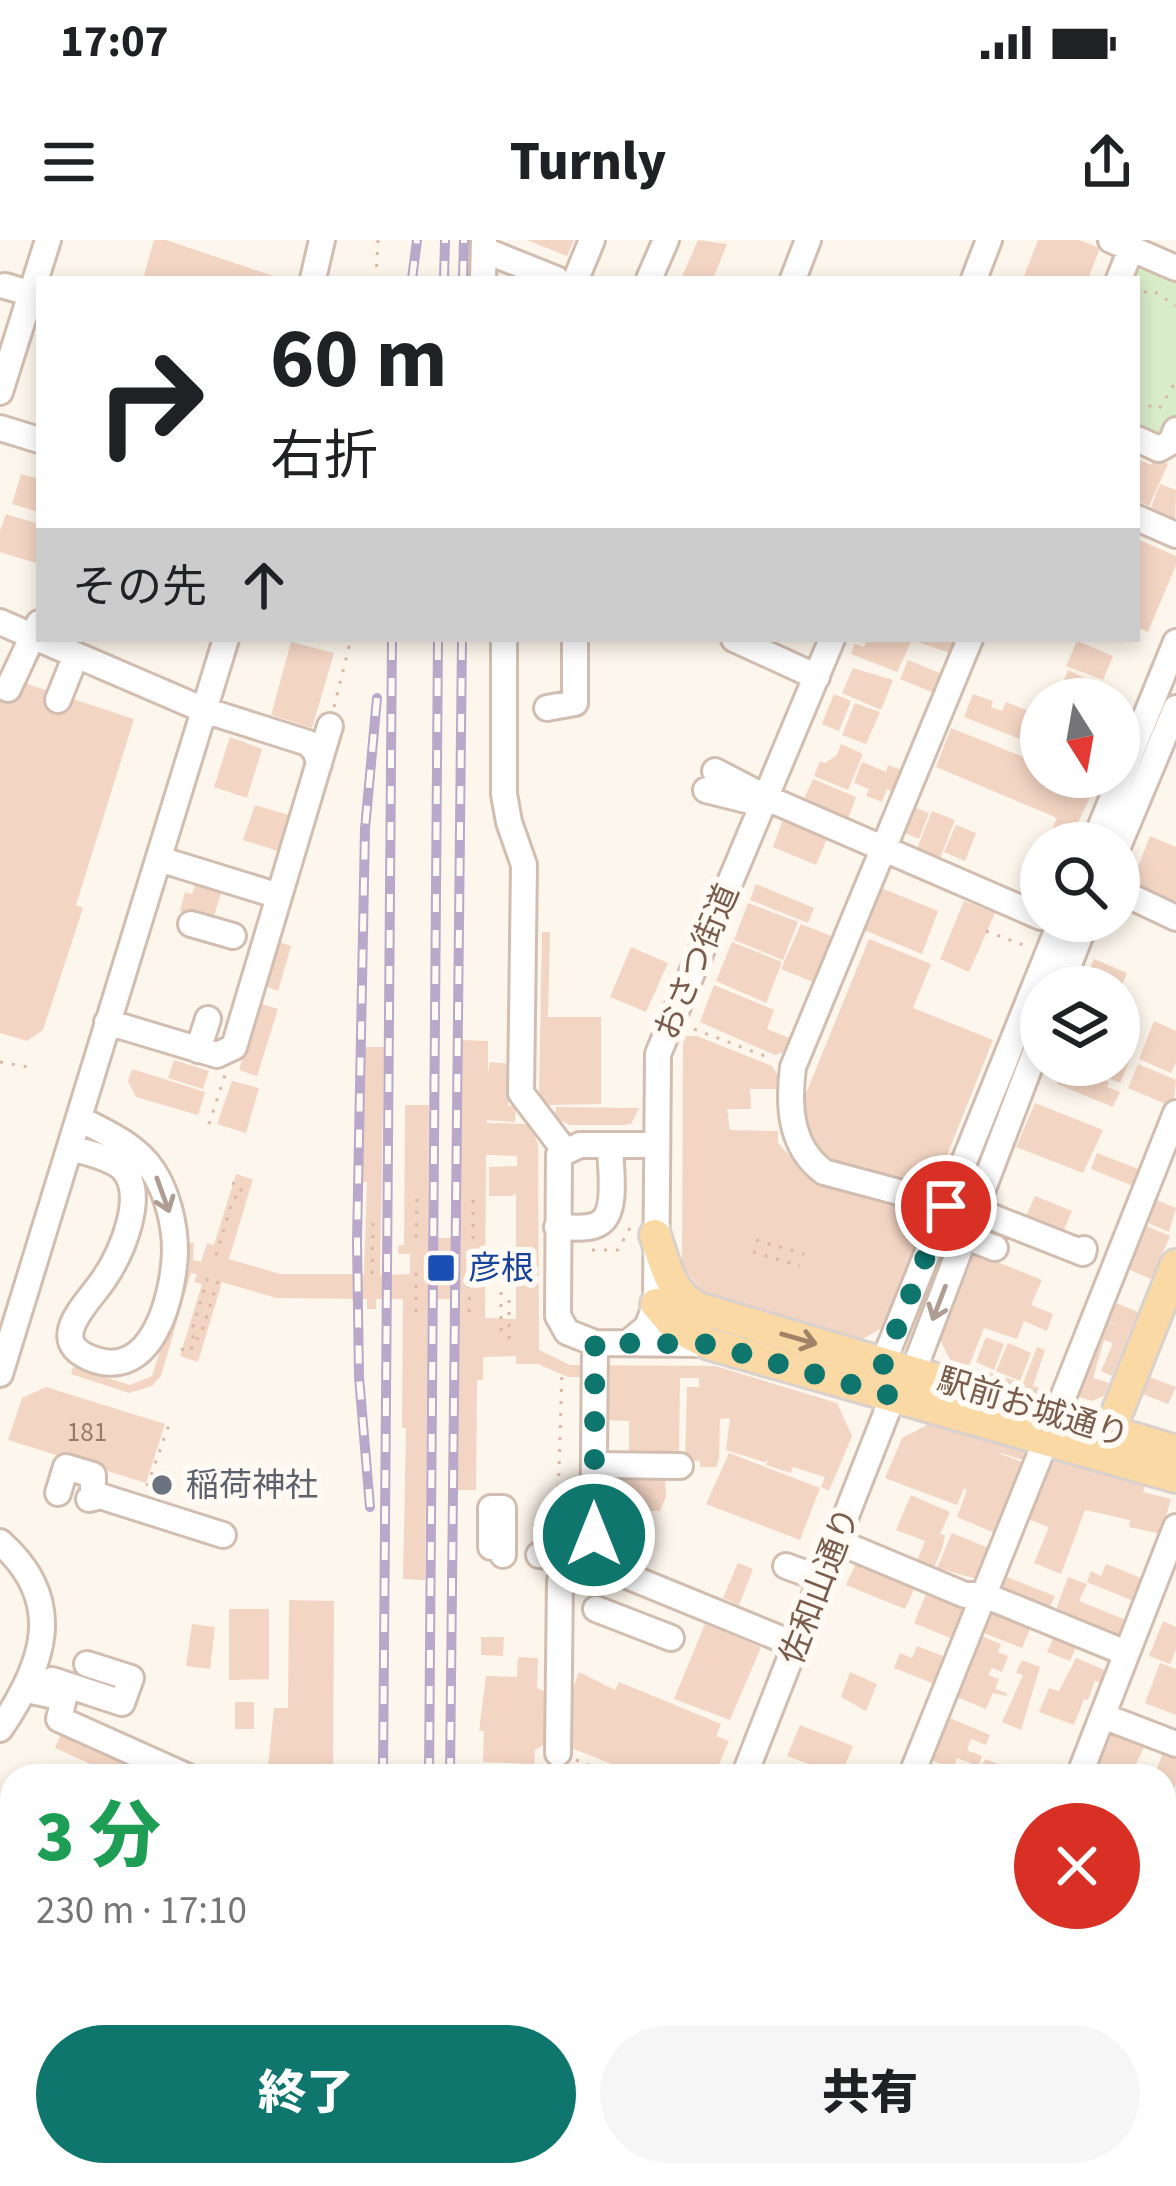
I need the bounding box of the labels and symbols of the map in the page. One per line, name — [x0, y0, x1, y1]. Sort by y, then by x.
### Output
north arrow — [1020, 678, 1140, 798]
street label: おさつ街道 — [643, 877, 751, 1047]
pin — [895, 1155, 997, 1257]
one-way arrow — [153, 1176, 175, 1213]
place label: 彦根 — [468, 1245, 534, 1292]
marker: 彦根 — [425, 1252, 457, 1284]
one-way arrow — [926, 1284, 948, 1321]
one-way arrow — [779, 1329, 817, 1351]
street label: 駅前お城通り — [931, 1357, 1135, 1459]
house number: 181 — [67, 1413, 107, 1452]
place label: 稲荷神社 — [186, 1462, 318, 1509]
marker: 稲荷神社 — [149, 1472, 175, 1498]
position arrow — [531, 1472, 657, 1598]
street label: 佐和山通り — [768, 1501, 872, 1671]

